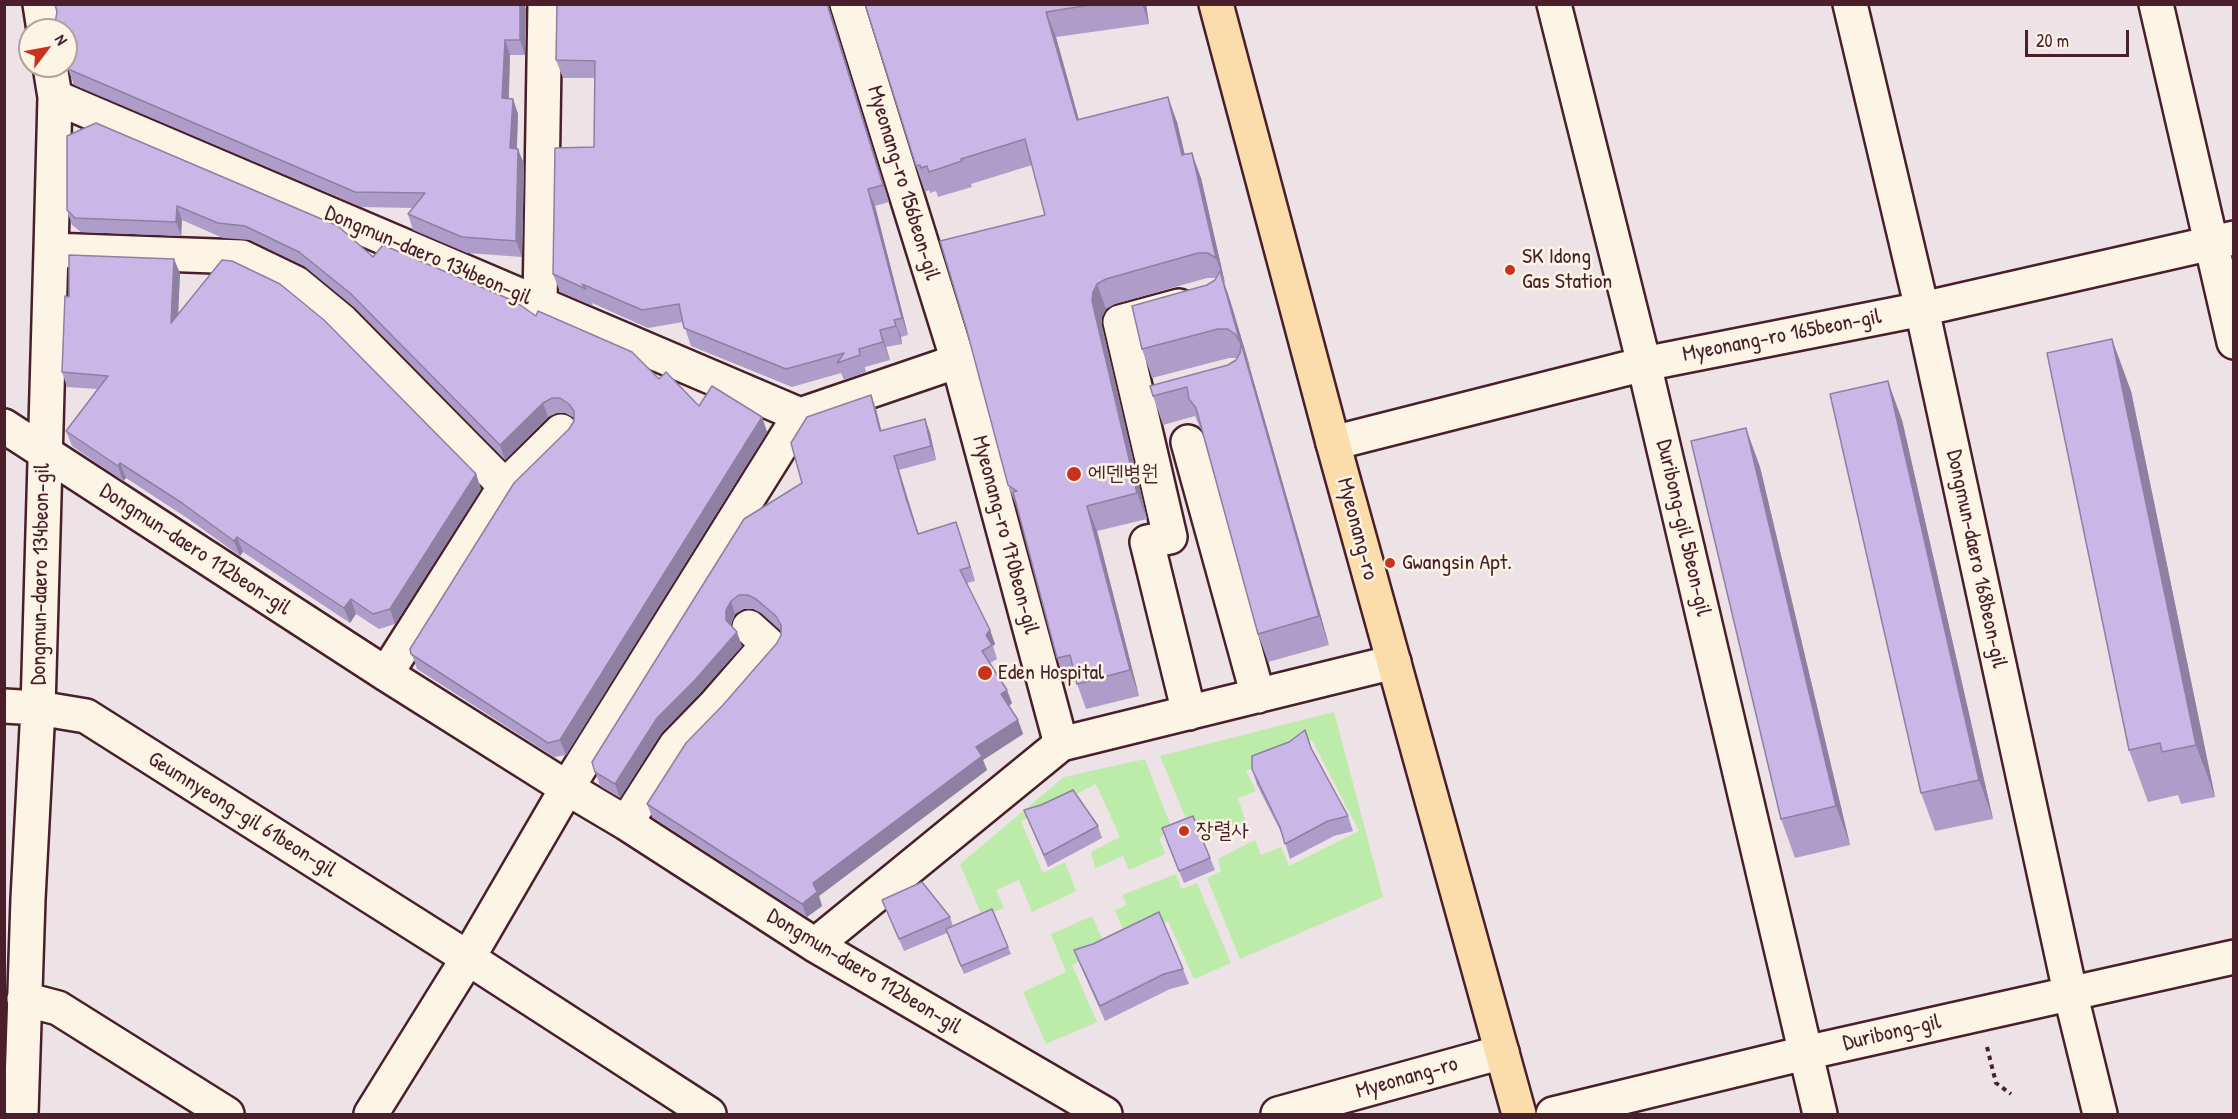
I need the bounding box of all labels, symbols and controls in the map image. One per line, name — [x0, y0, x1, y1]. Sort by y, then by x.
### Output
north arrow — [18, 18, 78, 78]
scale bar — [2028, 18, 2132, 56]
text: 20 m — [2036, 28, 2069, 53]
text: N — [50, 30, 73, 49]
street label: Myeonang-ro 156beon-gil — [861, 83, 945, 283]
street label: Dongmun-daero 134beon-gil — [321, 200, 535, 312]
place label: SK Idong Gas Station — [1522, 244, 1612, 296]
marker: SK Idong Gas Station — [1503, 263, 1517, 277]
street label: Myeonang-ro 165beon-gil — [1680, 304, 1884, 368]
street label: Myeonang-ro 170beon-gil — [966, 433, 1044, 637]
street label: Duribong-gil 5beon-gil — [1650, 437, 1716, 619]
street label: Dongmun-daero 168beon-gil — [1940, 447, 2012, 671]
place label: 에덴병원 — [1088, 461, 1159, 487]
street label: Dongmun-daero 134beon-gil — [26, 463, 56, 685]
marker: 에덴병원 — [1065, 465, 1083, 483]
street label: Myeonang-ro — [1331, 475, 1383, 583]
street label: Dongmun-daero 112beon-gil — [95, 478, 295, 622]
place label: Gwangsin Apt. — [1402, 550, 1512, 576]
marker: Gwangsin Apt. — [1383, 556, 1397, 570]
place label: Eden Hospital — [998, 660, 1104, 686]
marker: Eden Hospital — [976, 664, 994, 682]
street label: Geumnyeong-gil 61beon-gil — [143, 746, 341, 884]
place label: 장렬사 — [1196, 818, 1249, 844]
marker: 장렬사 — [1177, 824, 1191, 838]
street label: Dongmun-daero 112beon-gil — [762, 903, 966, 1041]
street label: Duribong-gil — [1840, 1009, 1944, 1057]
street label: Myeonang-ro — [1353, 1051, 1461, 1105]

